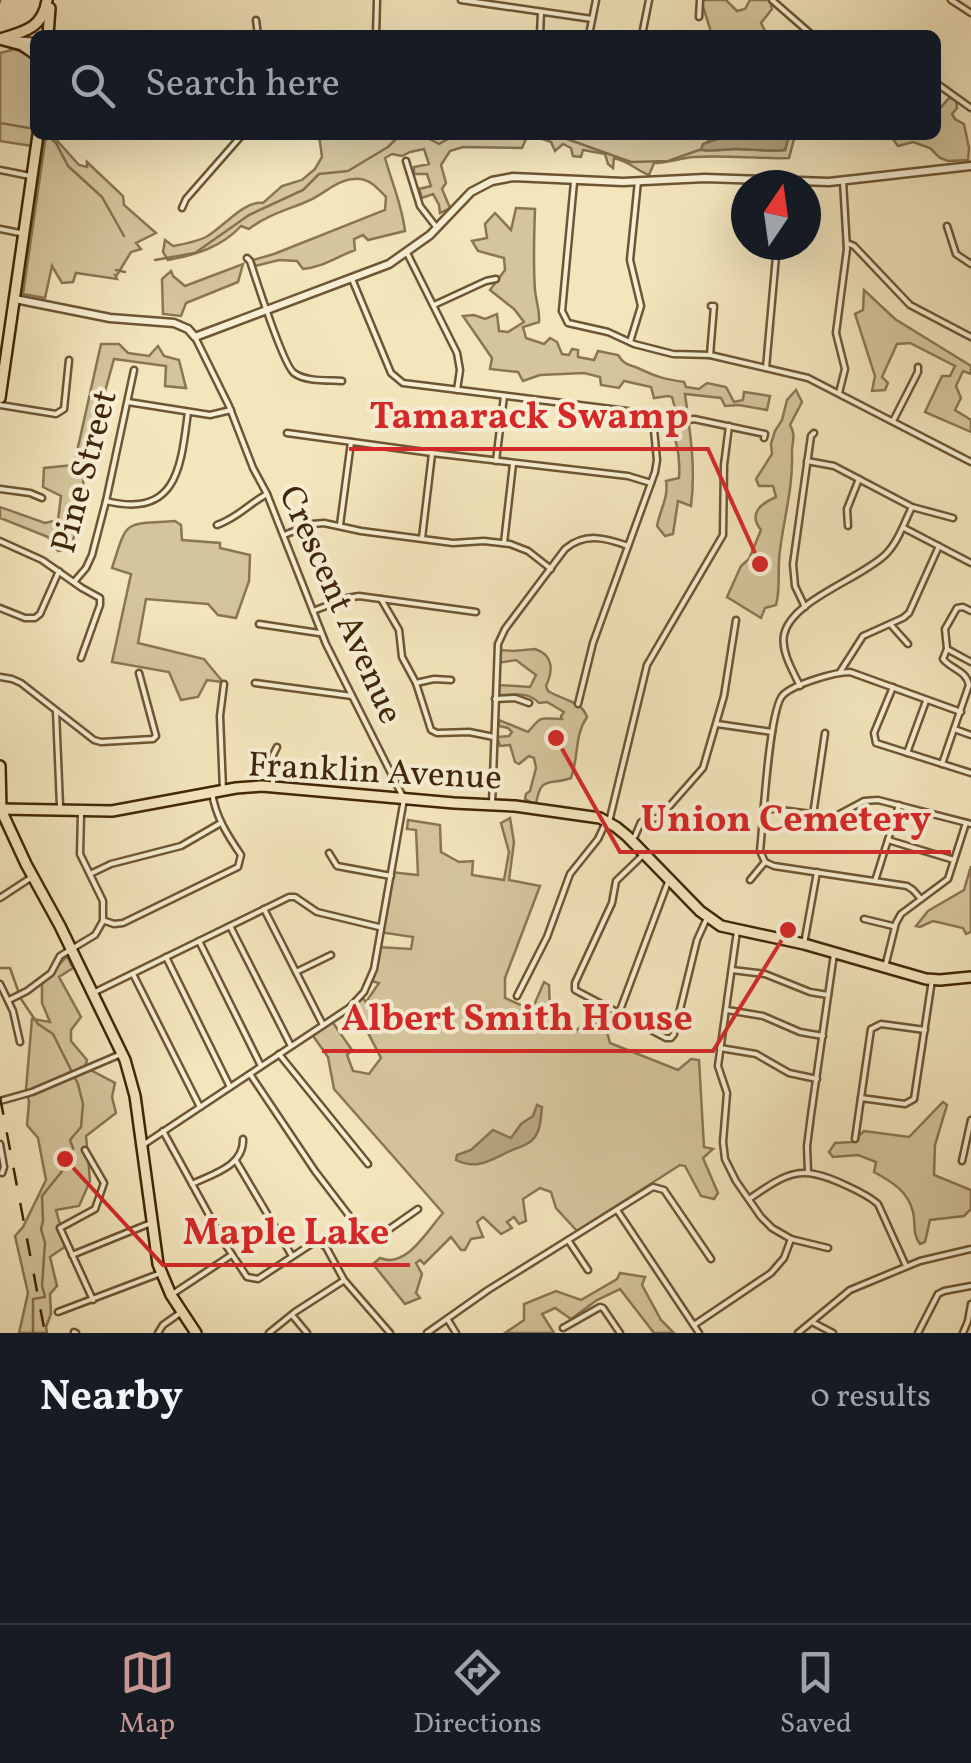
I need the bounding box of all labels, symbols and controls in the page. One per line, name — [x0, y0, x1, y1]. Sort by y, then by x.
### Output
search box — [30, 30, 941, 140]
icon: search — [65, 58, 120, 113]
text: Search here — [145, 59, 340, 112]
north arrow — [731, 170, 821, 260]
callout: Tamarack Swamp — [349, 381, 708, 449]
street label: Pine Street — [41, 385, 131, 559]
text: Tamarack Swamp — [369, 392, 689, 445]
street label: Crescent Avenue — [265, 479, 413, 732]
street label: Franklin Avenue — [247, 742, 503, 804]
callout: Union Cemetery — [620, 784, 951, 852]
text: Union Cemetery — [641, 795, 931, 848]
callout: Albert Smith House — [322, 983, 713, 1051]
text: Albert Smith House — [341, 994, 693, 1047]
callout: Maple Lake — [163, 1197, 410, 1265]
text: Maple Lake — [183, 1208, 389, 1261]
text: Nearby — [40, 1369, 183, 1428]
text: 0 results — [811, 1376, 931, 1420]
tab: Map — [119, 1645, 175, 1744]
tab: Directions — [413, 1645, 542, 1744]
tab: Saved — [780, 1645, 852, 1744]

